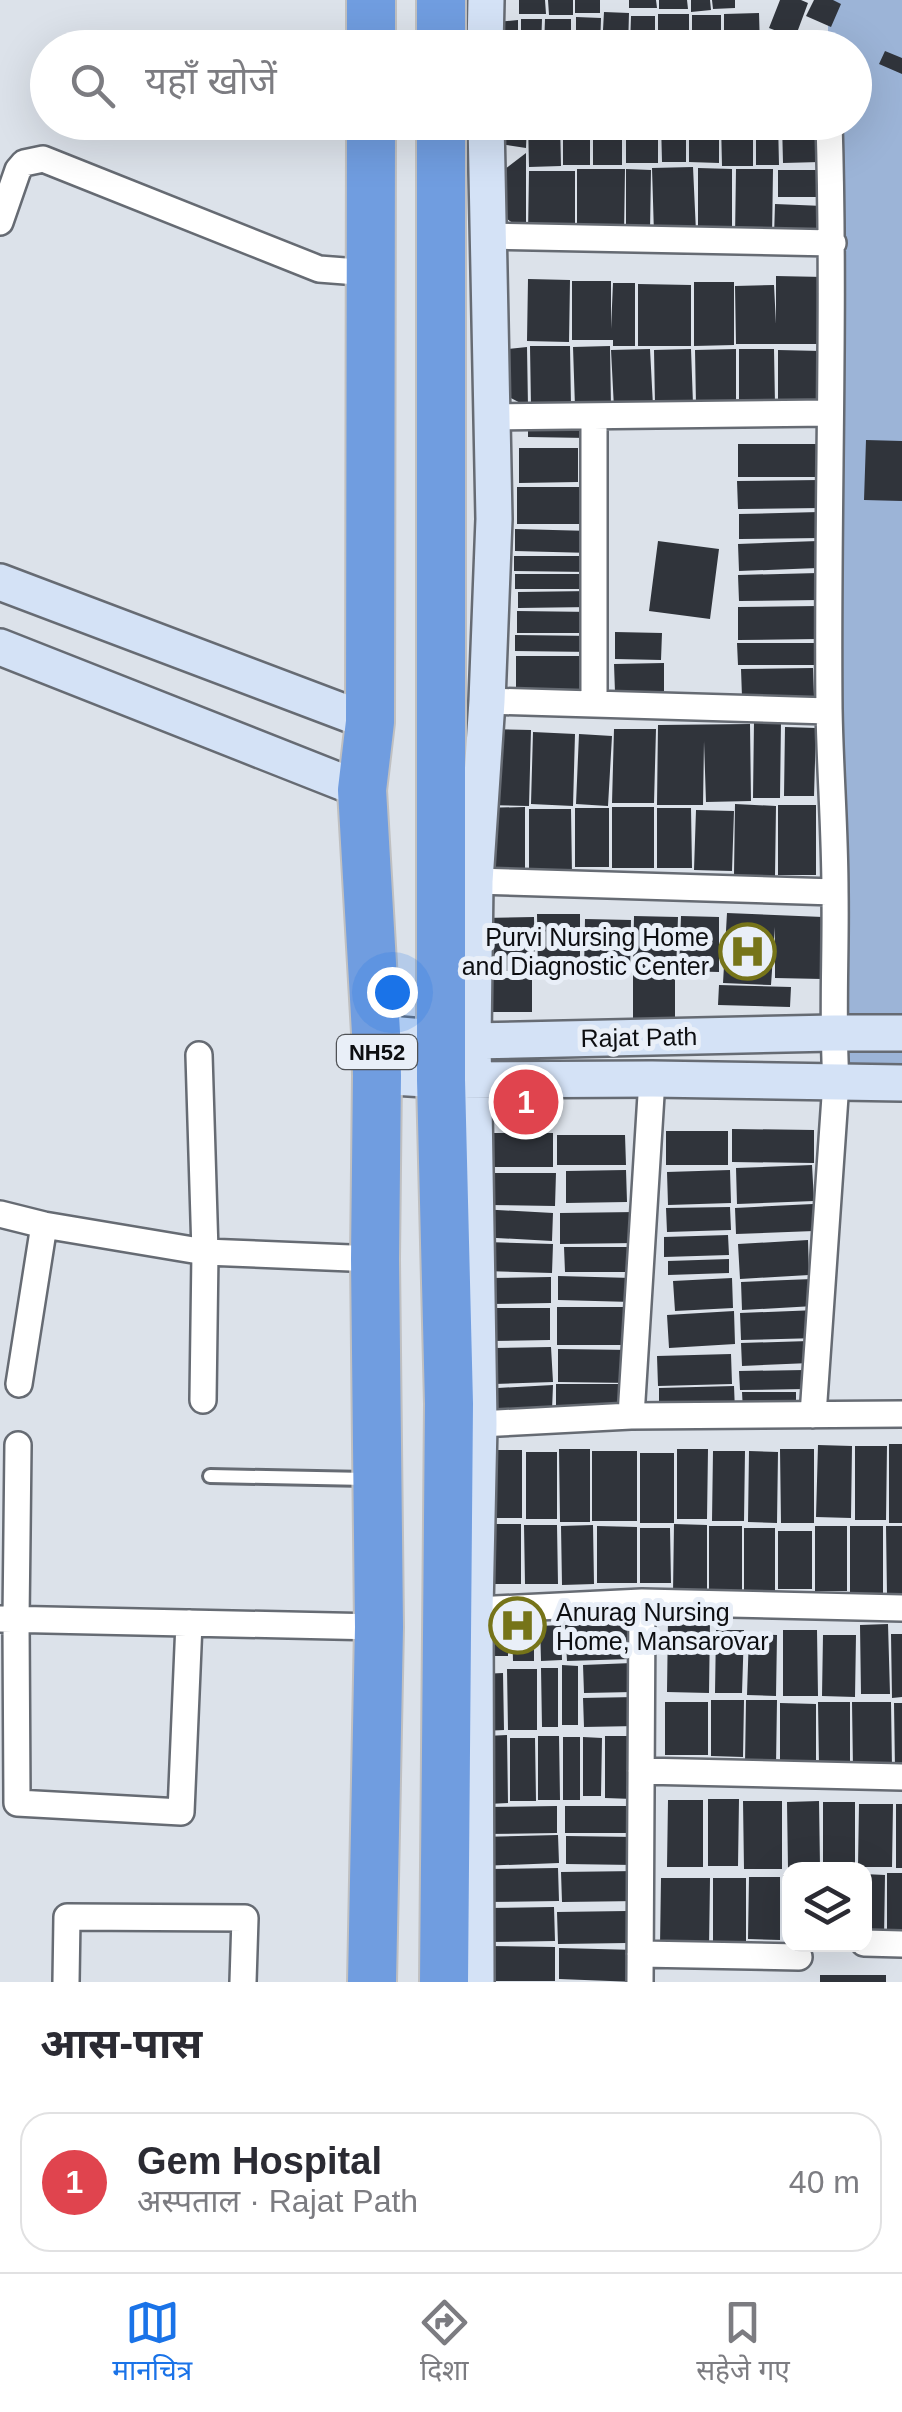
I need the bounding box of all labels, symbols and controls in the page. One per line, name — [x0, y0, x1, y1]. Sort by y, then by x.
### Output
search box — [30, 30, 872, 140]
icon: search — [65, 58, 120, 113]
text: यहाँ खोजें — [145, 60, 277, 102]
hospital icon: Purvi Nursing Home and Diagnostic Center — [718, 921, 778, 981]
place label: Purvi Nursing Home and Diagnostic Center — [462, 923, 709, 980]
your location — [367, 967, 418, 1018]
street label: Rajat Path — [580, 1022, 698, 1052]
road number: NH52 — [337, 1035, 417, 1069]
pin: 1 — [494, 1064, 558, 1140]
hospital icon: Anurag Nursing Home, Mansarovar — [487, 1596, 547, 1656]
place label: Anurag Nursing Home, Mansarovar — [556, 1598, 769, 1655]
map controls — [782, 1862, 872, 1952]
button: layers — [782, 1862, 872, 1952]
text: आस-पास — [40, 2020, 202, 2067]
text: Gem Hospital — [137, 2140, 382, 2182]
text: 1 — [66, 2164, 83, 2200]
text: 40 m — [789, 2164, 860, 2200]
text: अस्पताल · Rajat Path — [137, 2183, 418, 2219]
tab: मानचित्र — [112, 2295, 192, 2391]
tab: दिशा — [417, 2295, 472, 2391]
tab: सहेजे गए — [696, 2295, 790, 2391]

